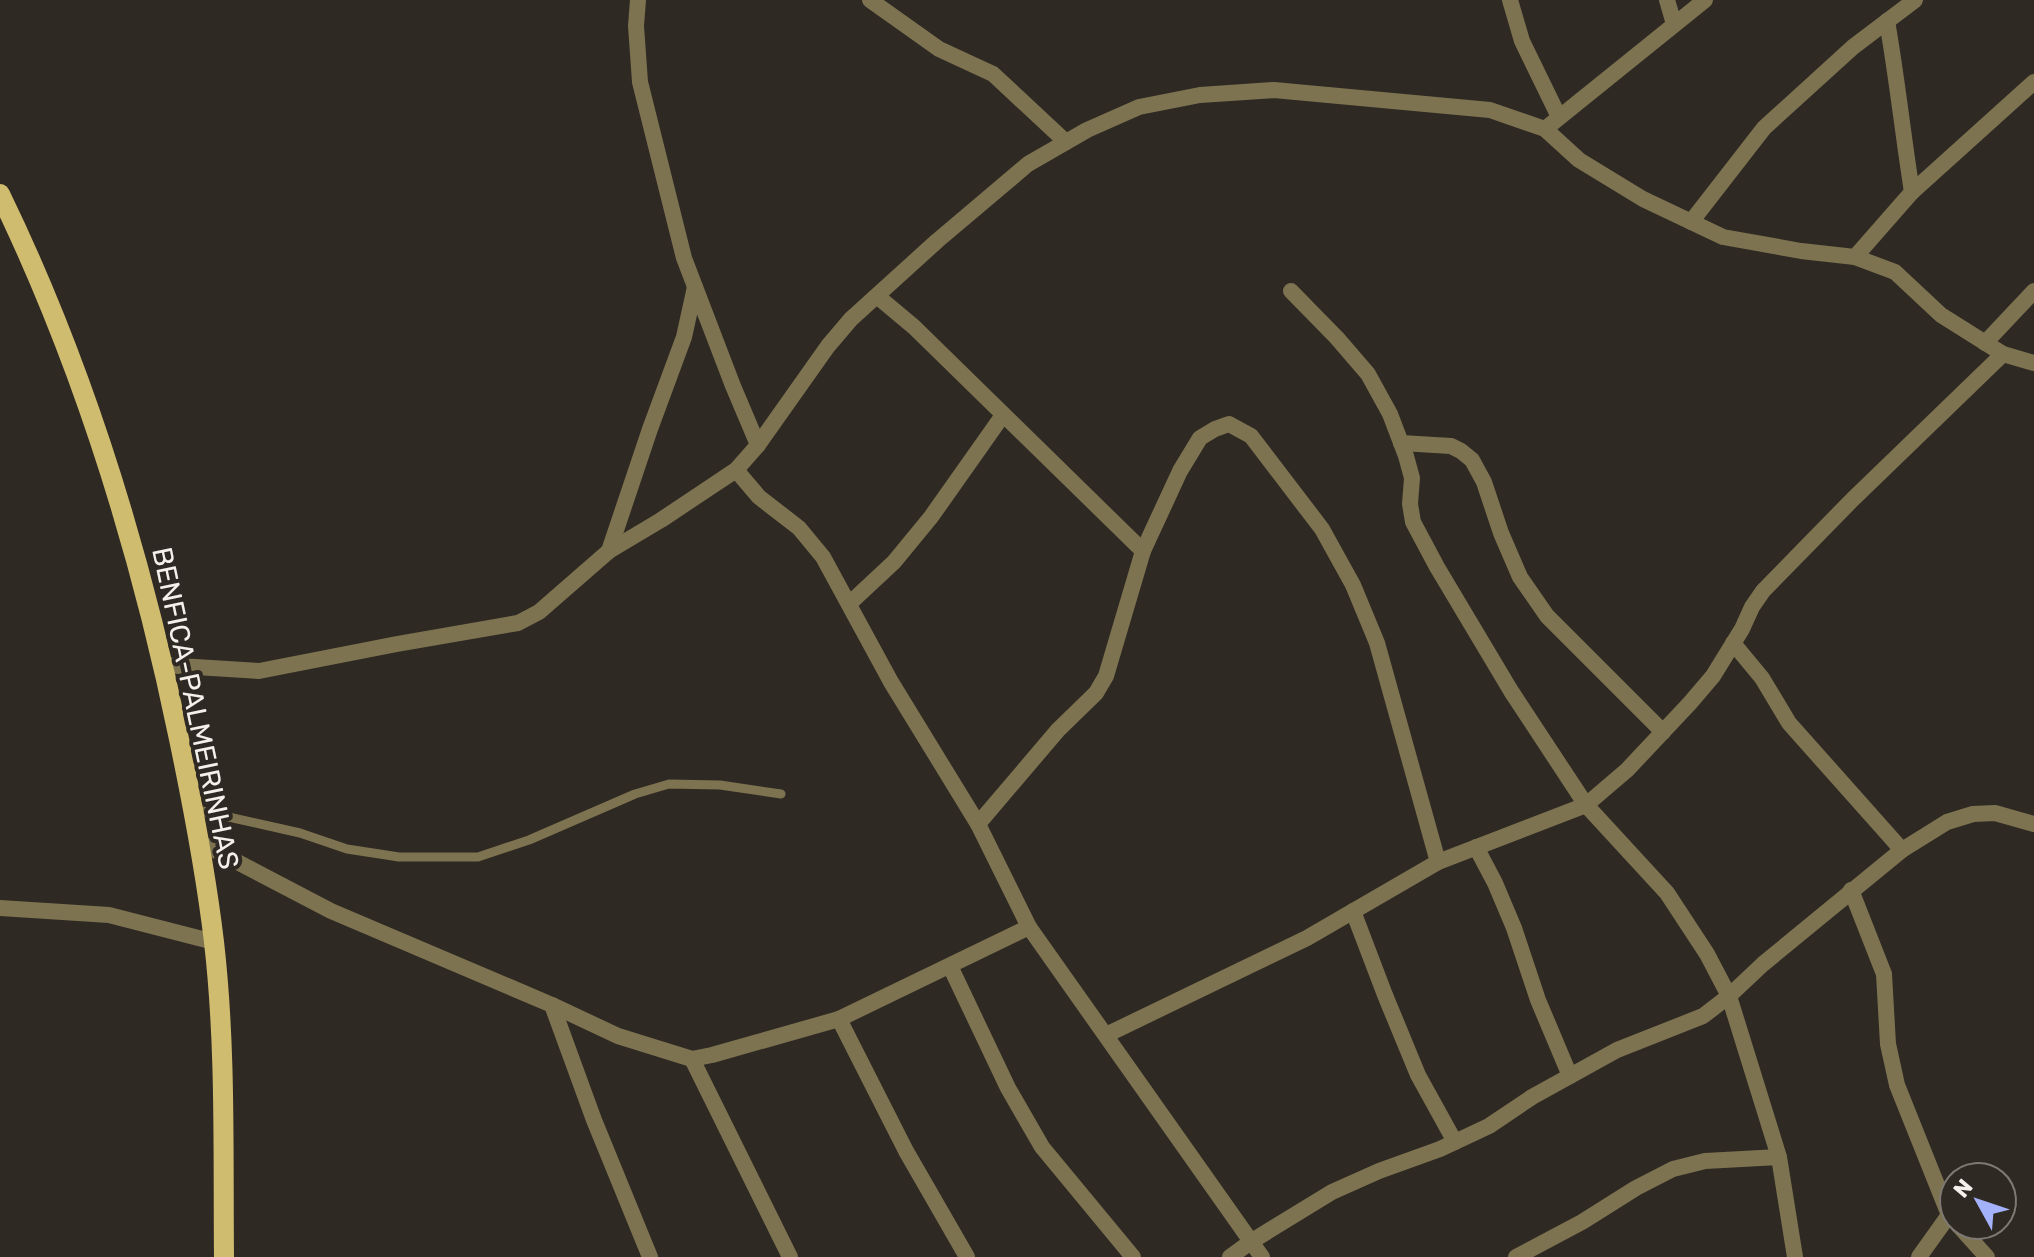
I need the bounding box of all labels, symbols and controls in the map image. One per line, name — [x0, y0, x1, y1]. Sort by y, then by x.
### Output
street label: BENFICA-PALMEIRINHAS — [145, 544, 246, 872]
north arrow — [1938, 1161, 2018, 1241]
text: N — [1948, 1174, 1978, 1203]

